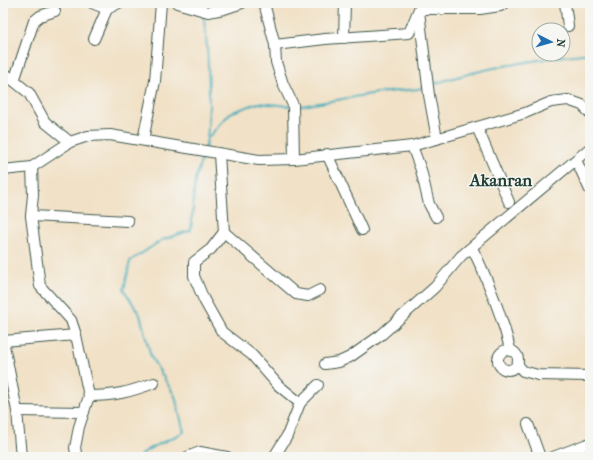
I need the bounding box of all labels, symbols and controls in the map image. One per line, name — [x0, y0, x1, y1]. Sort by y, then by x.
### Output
north arrow — [531, 22, 571, 62]
text: N — [553, 38, 567, 48]
district label: Akanran — [469, 170, 533, 190]

